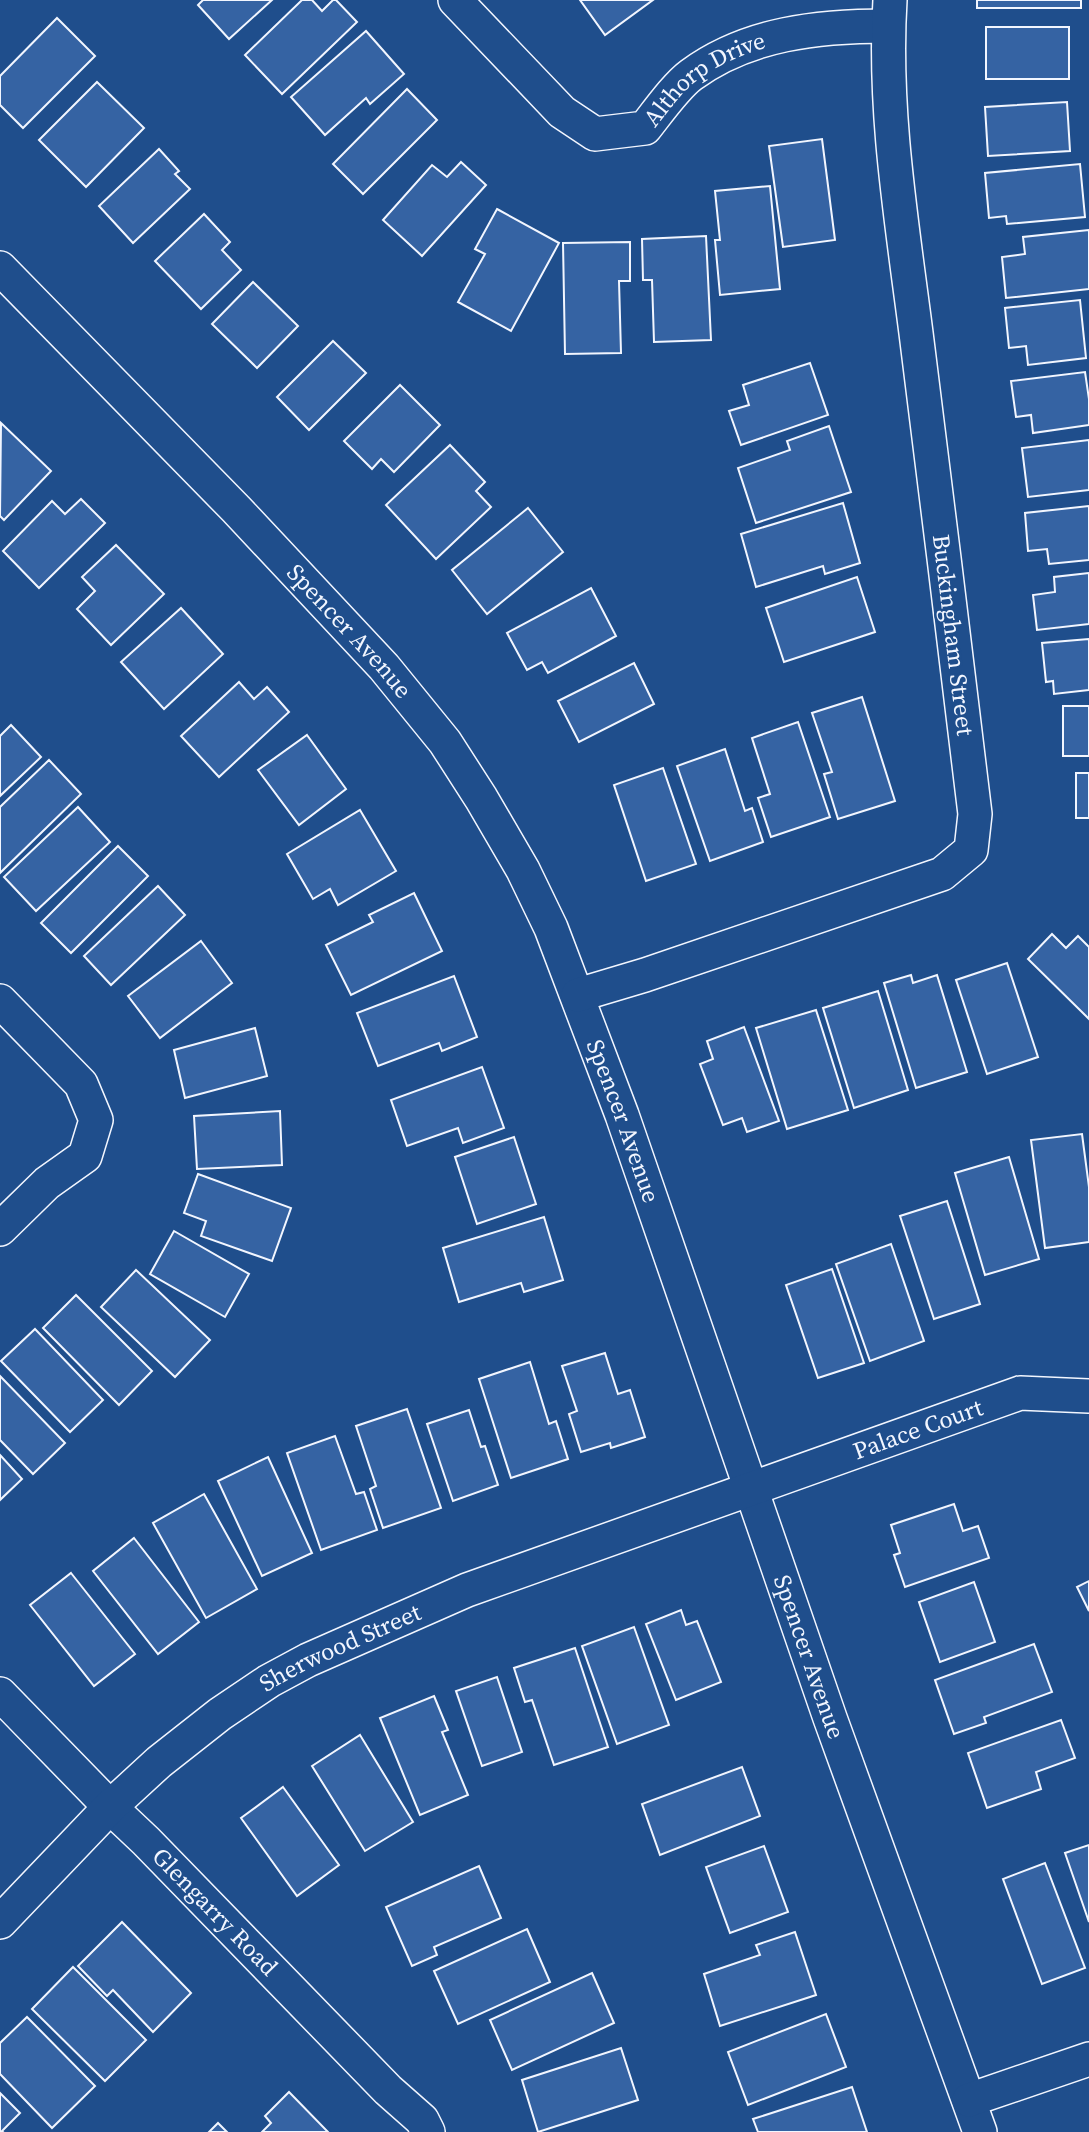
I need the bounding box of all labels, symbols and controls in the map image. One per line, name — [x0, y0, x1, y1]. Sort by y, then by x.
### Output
street label: Althorp Drive — [635, 23, 769, 133]
street label: Buckingham Street — [925, 532, 982, 738]
street label: Spencer Avenue — [280, 556, 420, 705]
street label: Spencer Avenue — [579, 1035, 668, 1207]
street label: Palace Court — [848, 1391, 987, 1467]
street label: Spencer Avenue — [766, 1570, 853, 1743]
street label: Sherwood Street — [252, 1595, 426, 1699]
street label: Glengarry Road — [145, 1840, 286, 1983]

